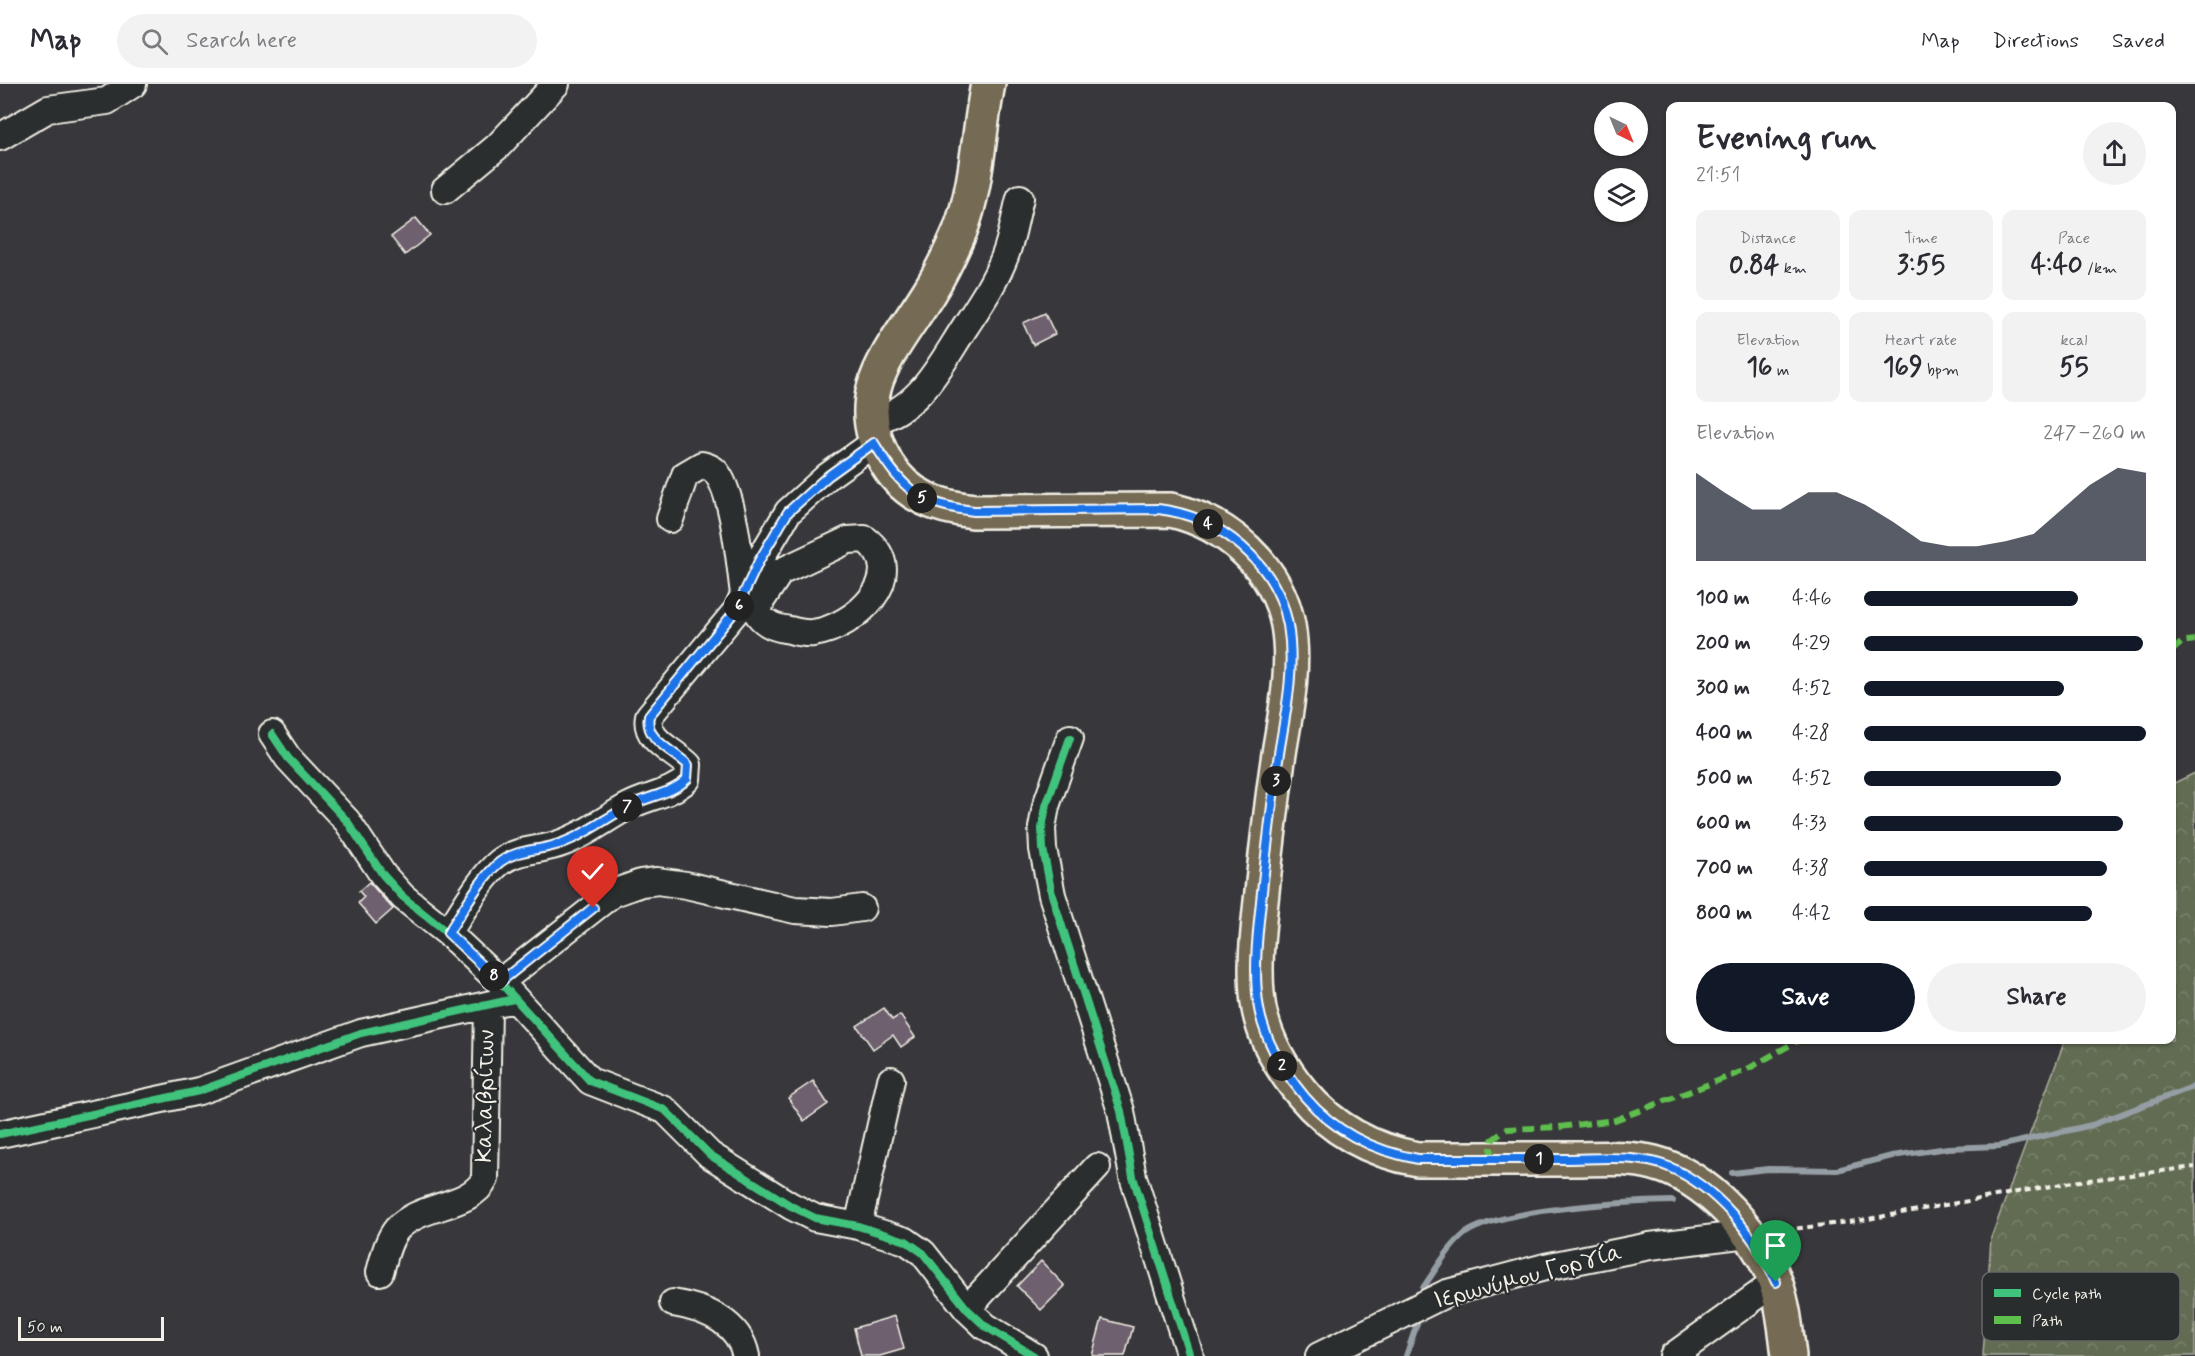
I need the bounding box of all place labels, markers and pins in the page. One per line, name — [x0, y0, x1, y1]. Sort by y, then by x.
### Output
pin: 5 — [907, 483, 937, 513]
pin: 4 — [1193, 509, 1223, 539]
pin: 6 — [724, 591, 754, 621]
pin: 3 — [1261, 766, 1291, 796]
pin: 7 — [612, 792, 642, 822]
pin — [567, 846, 618, 908]
pin: 8 — [479, 961, 509, 991]
pin: 2 — [1267, 1051, 1297, 1081]
pin: 1 — [1524, 1144, 1554, 1174]
pin — [1750, 1220, 1801, 1282]

